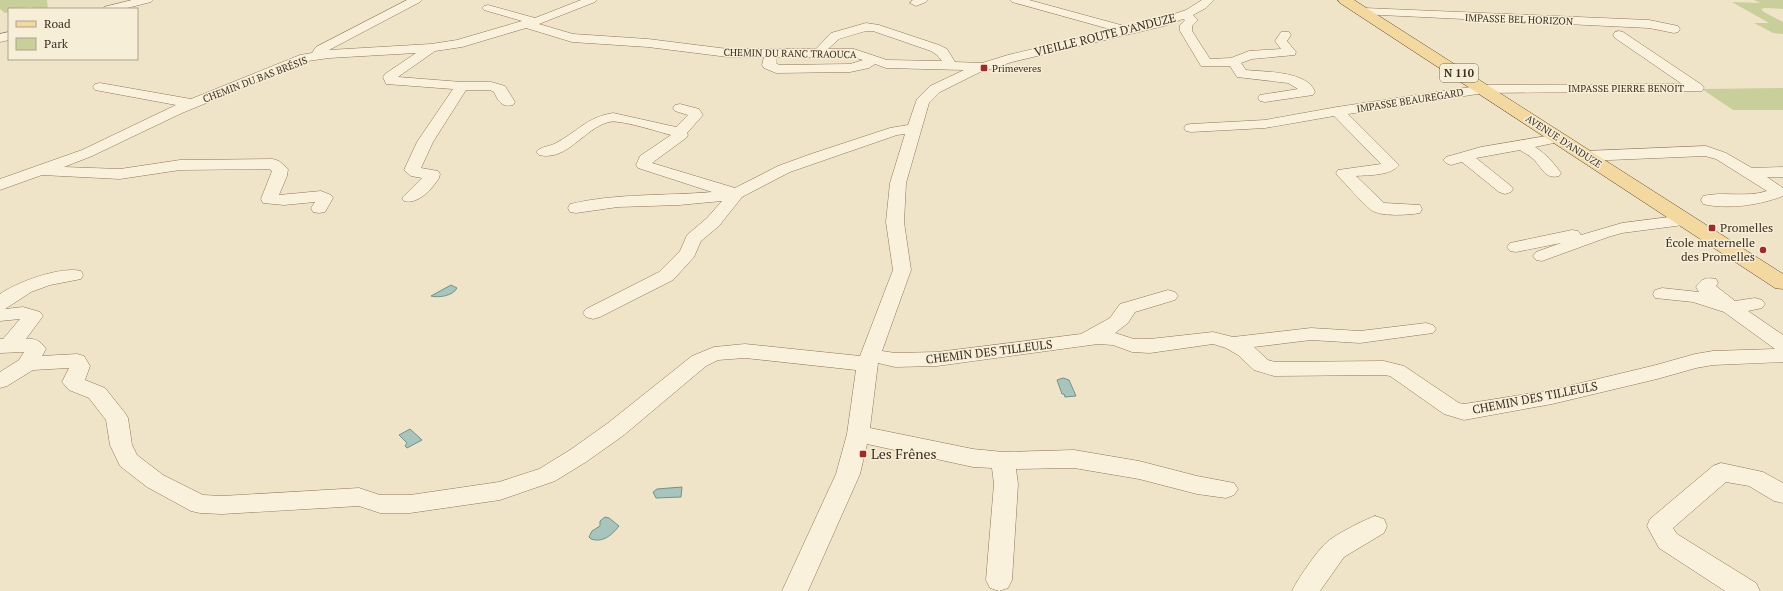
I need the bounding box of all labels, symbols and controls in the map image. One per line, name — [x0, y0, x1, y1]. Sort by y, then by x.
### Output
legend — [8, 8, 138, 60]
street label: VIEILLE ROUTE D'ANDUZE — [1032, 10, 1177, 59]
street label: IMPASSE BEL HORIZON — [1465, 11, 1574, 28]
text: Road — [44, 16, 71, 31]
text: Park — [44, 36, 69, 51]
street label: CHEMIN DU RANC TRAOUCA — [723, 46, 857, 61]
street label: CHEMIN DU BAS BRÉSIS — [201, 53, 309, 105]
place label: Primeveres — [992, 62, 1041, 75]
marker: Primeveres — [979, 63, 989, 73]
road number: N 110 — [1440, 64, 1478, 82]
street label: IMPASSE PIERRE BENOIT — [1568, 82, 1684, 95]
street label: IMPASSE BEAUREGARD — [1356, 86, 1464, 115]
street label: AVENUE D'ANDUZE — [1523, 112, 1604, 171]
place label: Promelles — [1720, 220, 1773, 235]
marker: Promelles — [1707, 223, 1717, 233]
place label: École maternelle des Promelles — [1666, 235, 1755, 264]
marker: École maternelle des Promelles — [1758, 245, 1768, 255]
street label: CHEMIN DES TILLEULS — [925, 336, 1053, 367]
street label: CHEMIN DES TILLEULS — [1471, 378, 1599, 417]
place label: Les Frênes — [871, 444, 937, 463]
marker: Les Frênes — [858, 449, 868, 459]

